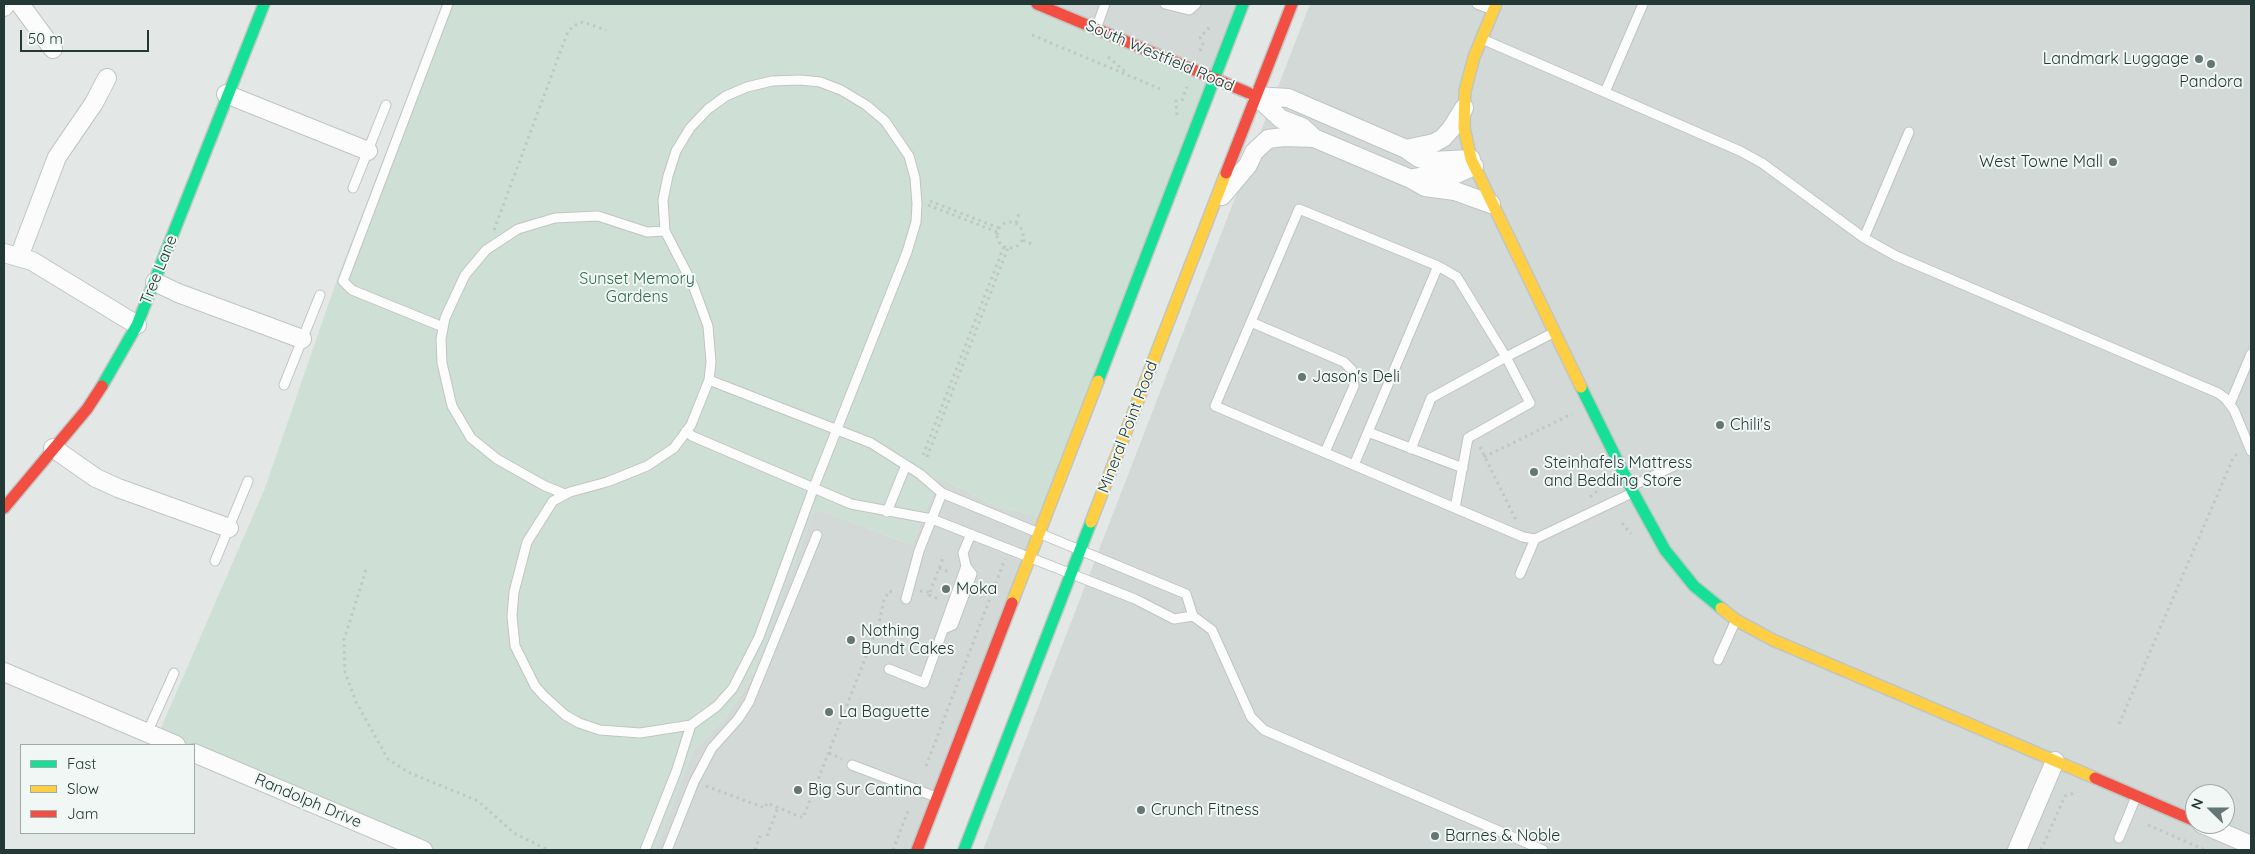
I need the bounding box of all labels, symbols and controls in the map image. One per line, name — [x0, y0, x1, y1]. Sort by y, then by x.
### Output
street label: South Westfield Road — [1083, 16, 1237, 96]
scale bar — [22, 20, 151, 52]
text: 50 m — [28, 29, 63, 48]
place label: Landmark Luggage — [2043, 49, 2189, 69]
marker: Landmark Luggage — [2193, 53, 2205, 65]
marker: Pandora — [2205, 58, 2217, 70]
place label: Pandora — [2179, 72, 2243, 92]
place label: West Towne Mall — [1979, 152, 2103, 172]
marker: West Towne Mall — [2107, 156, 2119, 168]
street label: Tree Lane — [136, 232, 182, 308]
park label: Sunset Memory Gardens — [579, 269, 695, 307]
street label: Mineral Point Road — [1094, 358, 1162, 496]
place label: Jason's Deli — [1312, 367, 1400, 387]
marker: Jason's Deli — [1296, 371, 1308, 383]
place label: Chili's — [1730, 415, 1771, 435]
marker: Chili's — [1714, 419, 1726, 431]
place label: Steinhafels Mattress and Bedding Store — [1544, 453, 1692, 491]
marker: Steinhafels Mattress and Bedding Store — [1528, 466, 1540, 478]
place label: Moka — [956, 579, 997, 599]
marker: Moka — [940, 583, 952, 595]
place label: Nothing Bundt Cakes — [861, 621, 954, 659]
marker: Nothing Bundt Cakes — [845, 634, 857, 646]
place label: La Baguette — [839, 702, 929, 722]
marker: La Baguette — [823, 706, 835, 718]
legend — [20, 744, 195, 834]
text: Fast — [67, 754, 96, 773]
street label: Randolph Drive — [252, 770, 364, 832]
text: Slow — [67, 779, 99, 798]
place label: Big Sur Cantina — [808, 780, 922, 800]
marker: Big Sur Cantina — [792, 784, 804, 796]
north arrow — [2185, 784, 2235, 834]
text: N — [2187, 796, 2207, 812]
place label: Crunch Fitness — [1151, 800, 1259, 820]
text: Jam — [67, 804, 98, 823]
marker: Crunch Fitness — [1135, 804, 1147, 816]
place label: Barnes & Noble — [1445, 826, 1560, 846]
marker: Barnes & Noble — [1429, 830, 1441, 842]

